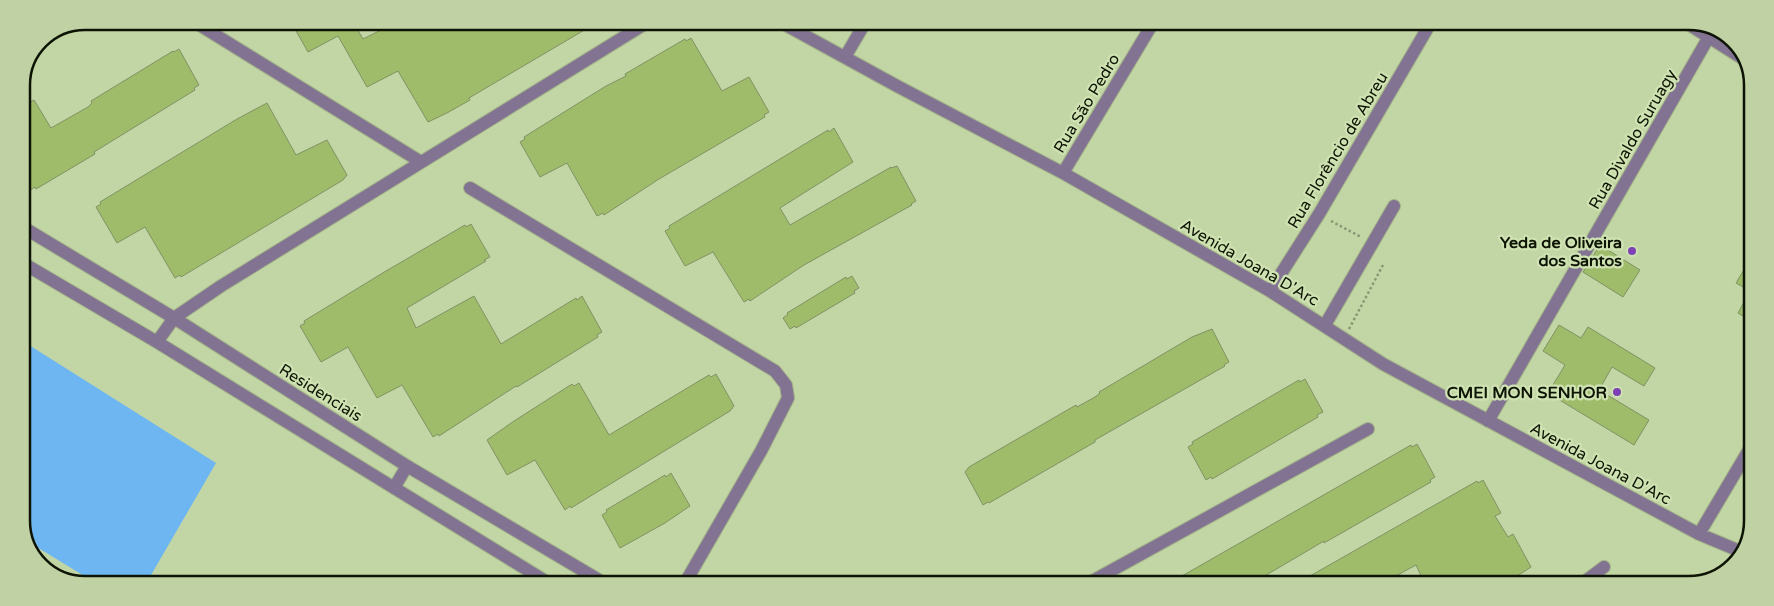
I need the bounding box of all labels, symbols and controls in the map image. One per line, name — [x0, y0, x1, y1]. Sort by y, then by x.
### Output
street label: Rua São Pedro — [1049, 50, 1124, 157]
street label: Rua Divaldo Suruagy — [1585, 66, 1681, 213]
street label: Rua Florêncio de Abreu — [1283, 69, 1392, 232]
street label: Avenida Joana D'Arc — [1177, 215, 1322, 311]
place label: Yeda de Oliveira dos Santos — [1500, 233, 1622, 271]
marker: Yeda de Oliveira dos Santos — [1626, 245, 1638, 257]
street label: Residenciais — [275, 359, 366, 426]
place label: CMEI MON SENHOR — [1447, 383, 1607, 403]
marker: CMEI MON SENHOR — [1611, 386, 1623, 398]
street label: Avenida Joana D'Arc — [1527, 418, 1674, 509]

